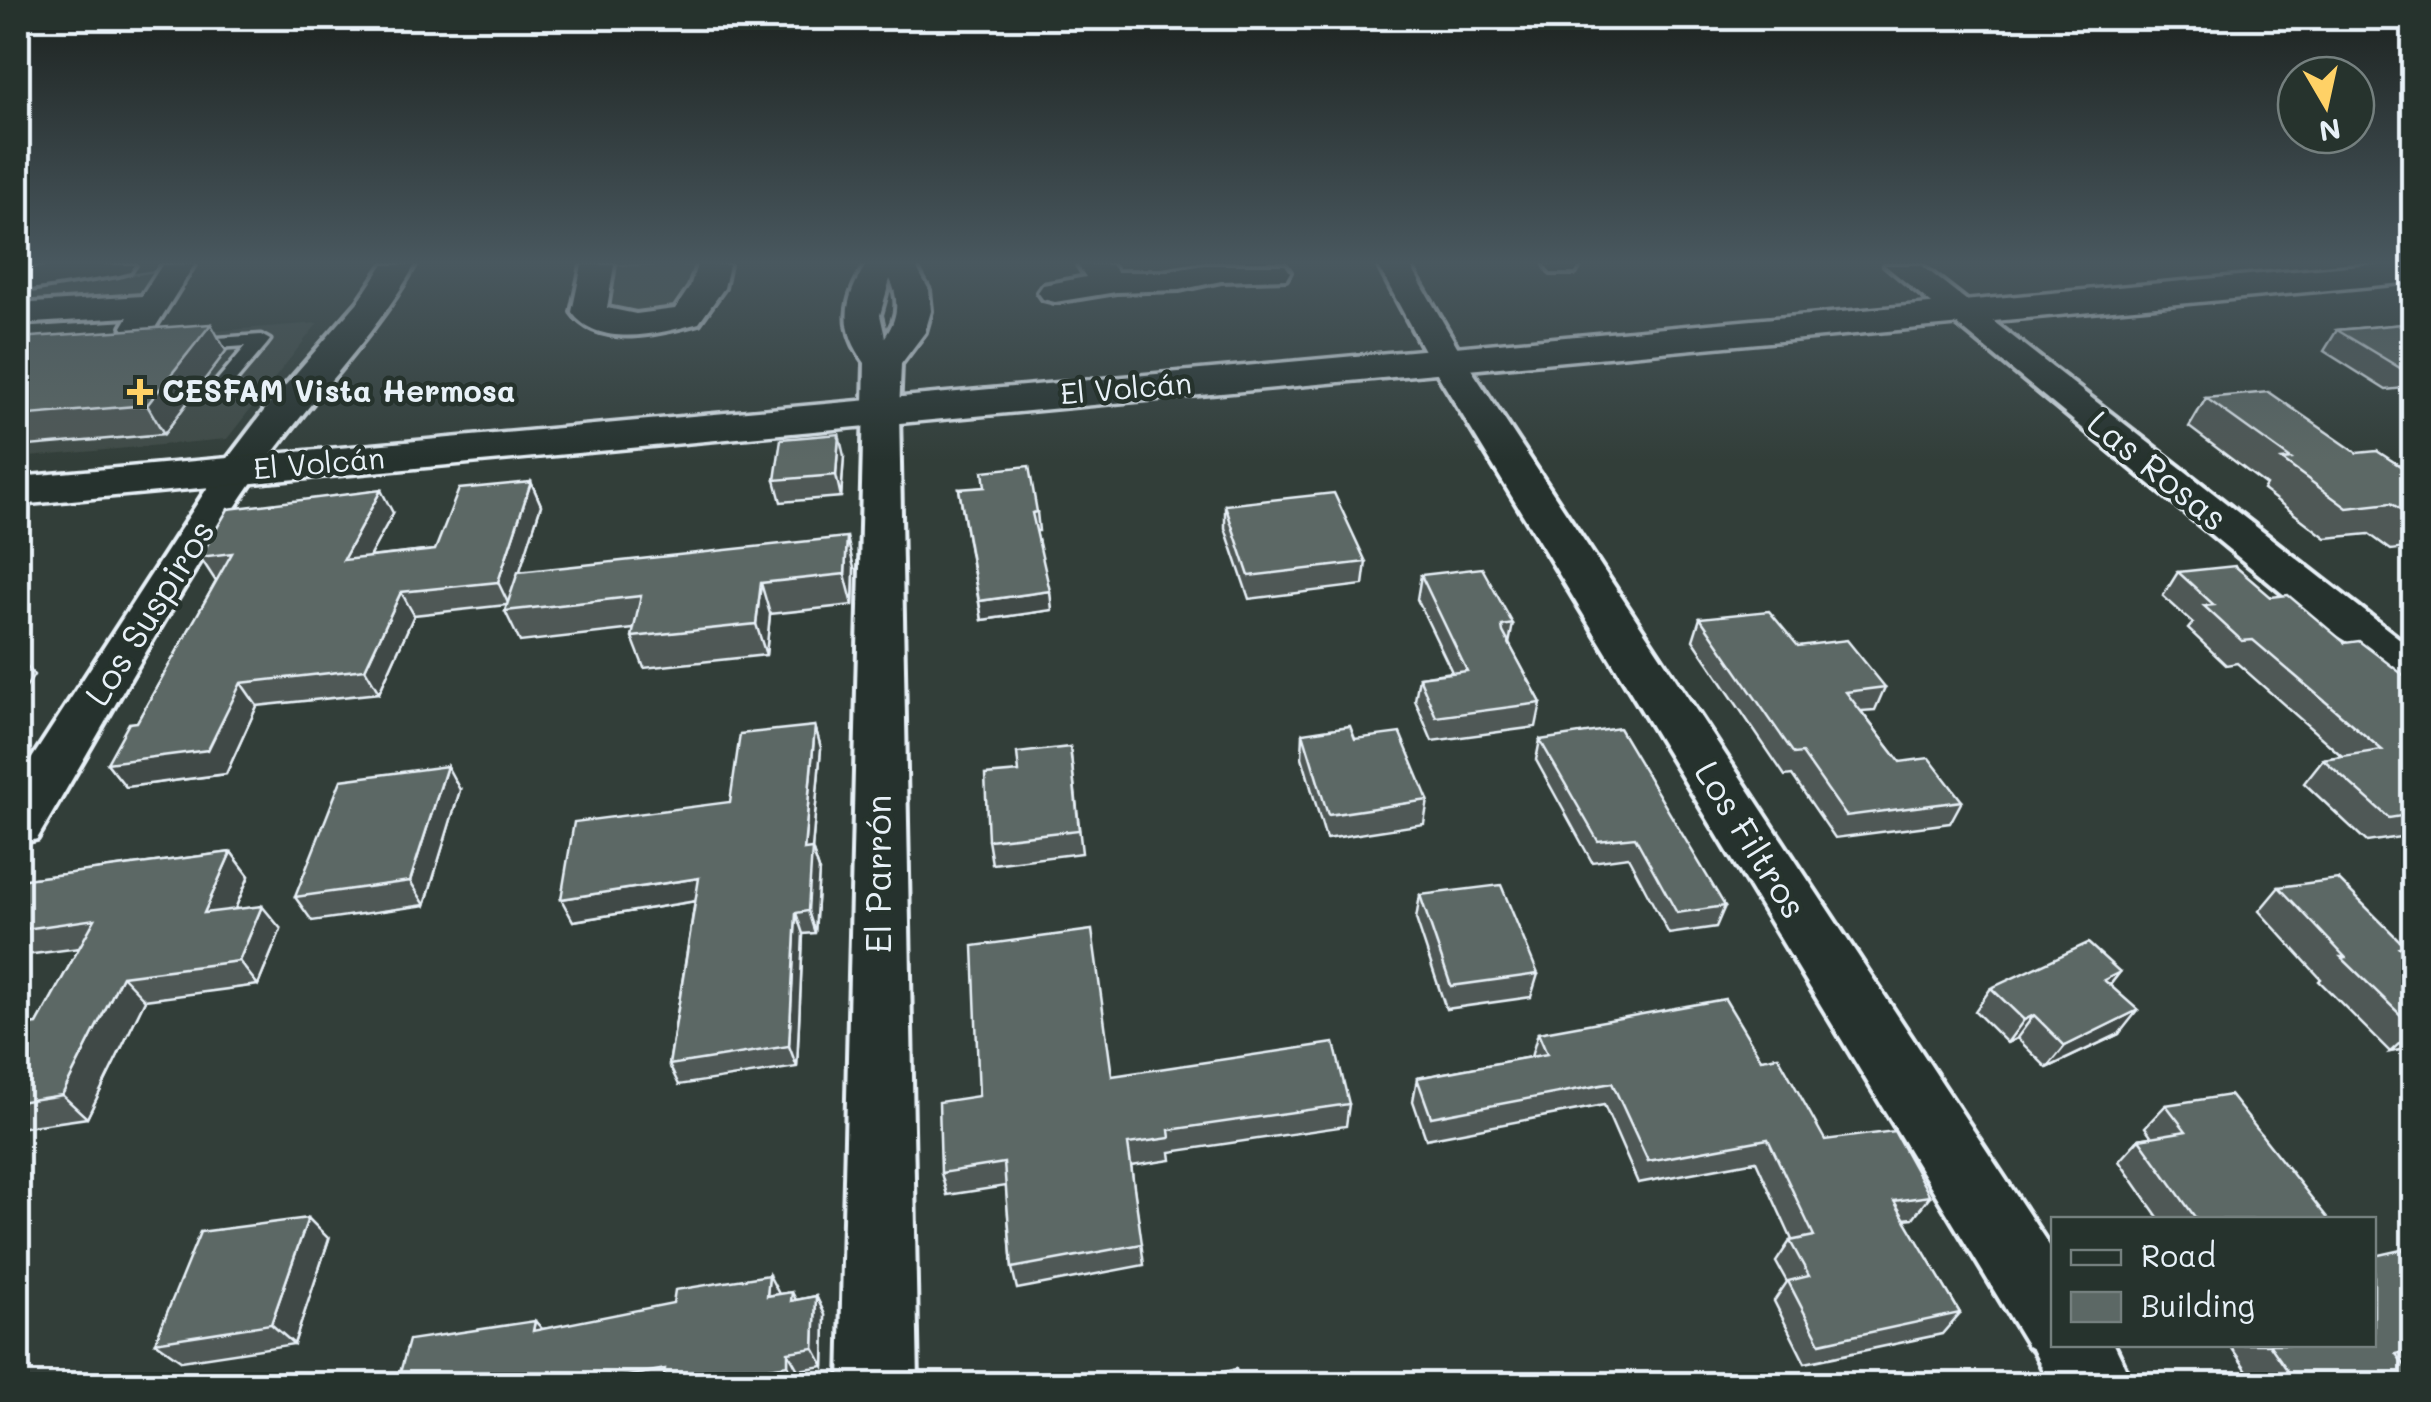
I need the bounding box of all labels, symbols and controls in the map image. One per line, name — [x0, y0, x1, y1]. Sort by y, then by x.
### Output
north arrow — [2276, 55, 2376, 155]
text: N — [2317, 111, 2343, 150]
street label: El Volcán — [1058, 361, 1193, 413]
place label: CESFAM Vista Hermosa — [162, 370, 515, 410]
marker: CESFAM Vista Hermosa — [127, 379, 153, 405]
street label: Las Rosas — [2079, 399, 2238, 540]
street label: El Volcán — [251, 436, 386, 488]
street label: Los Suspiros — [73, 510, 224, 714]
street label: Los Filtros — [1685, 752, 1818, 926]
street label: El Parrón — [854, 795, 900, 953]
legend — [2051, 1217, 2376, 1347]
text: Road — [2141, 1235, 2216, 1275]
text: Building — [2141, 1285, 2255, 1325]

